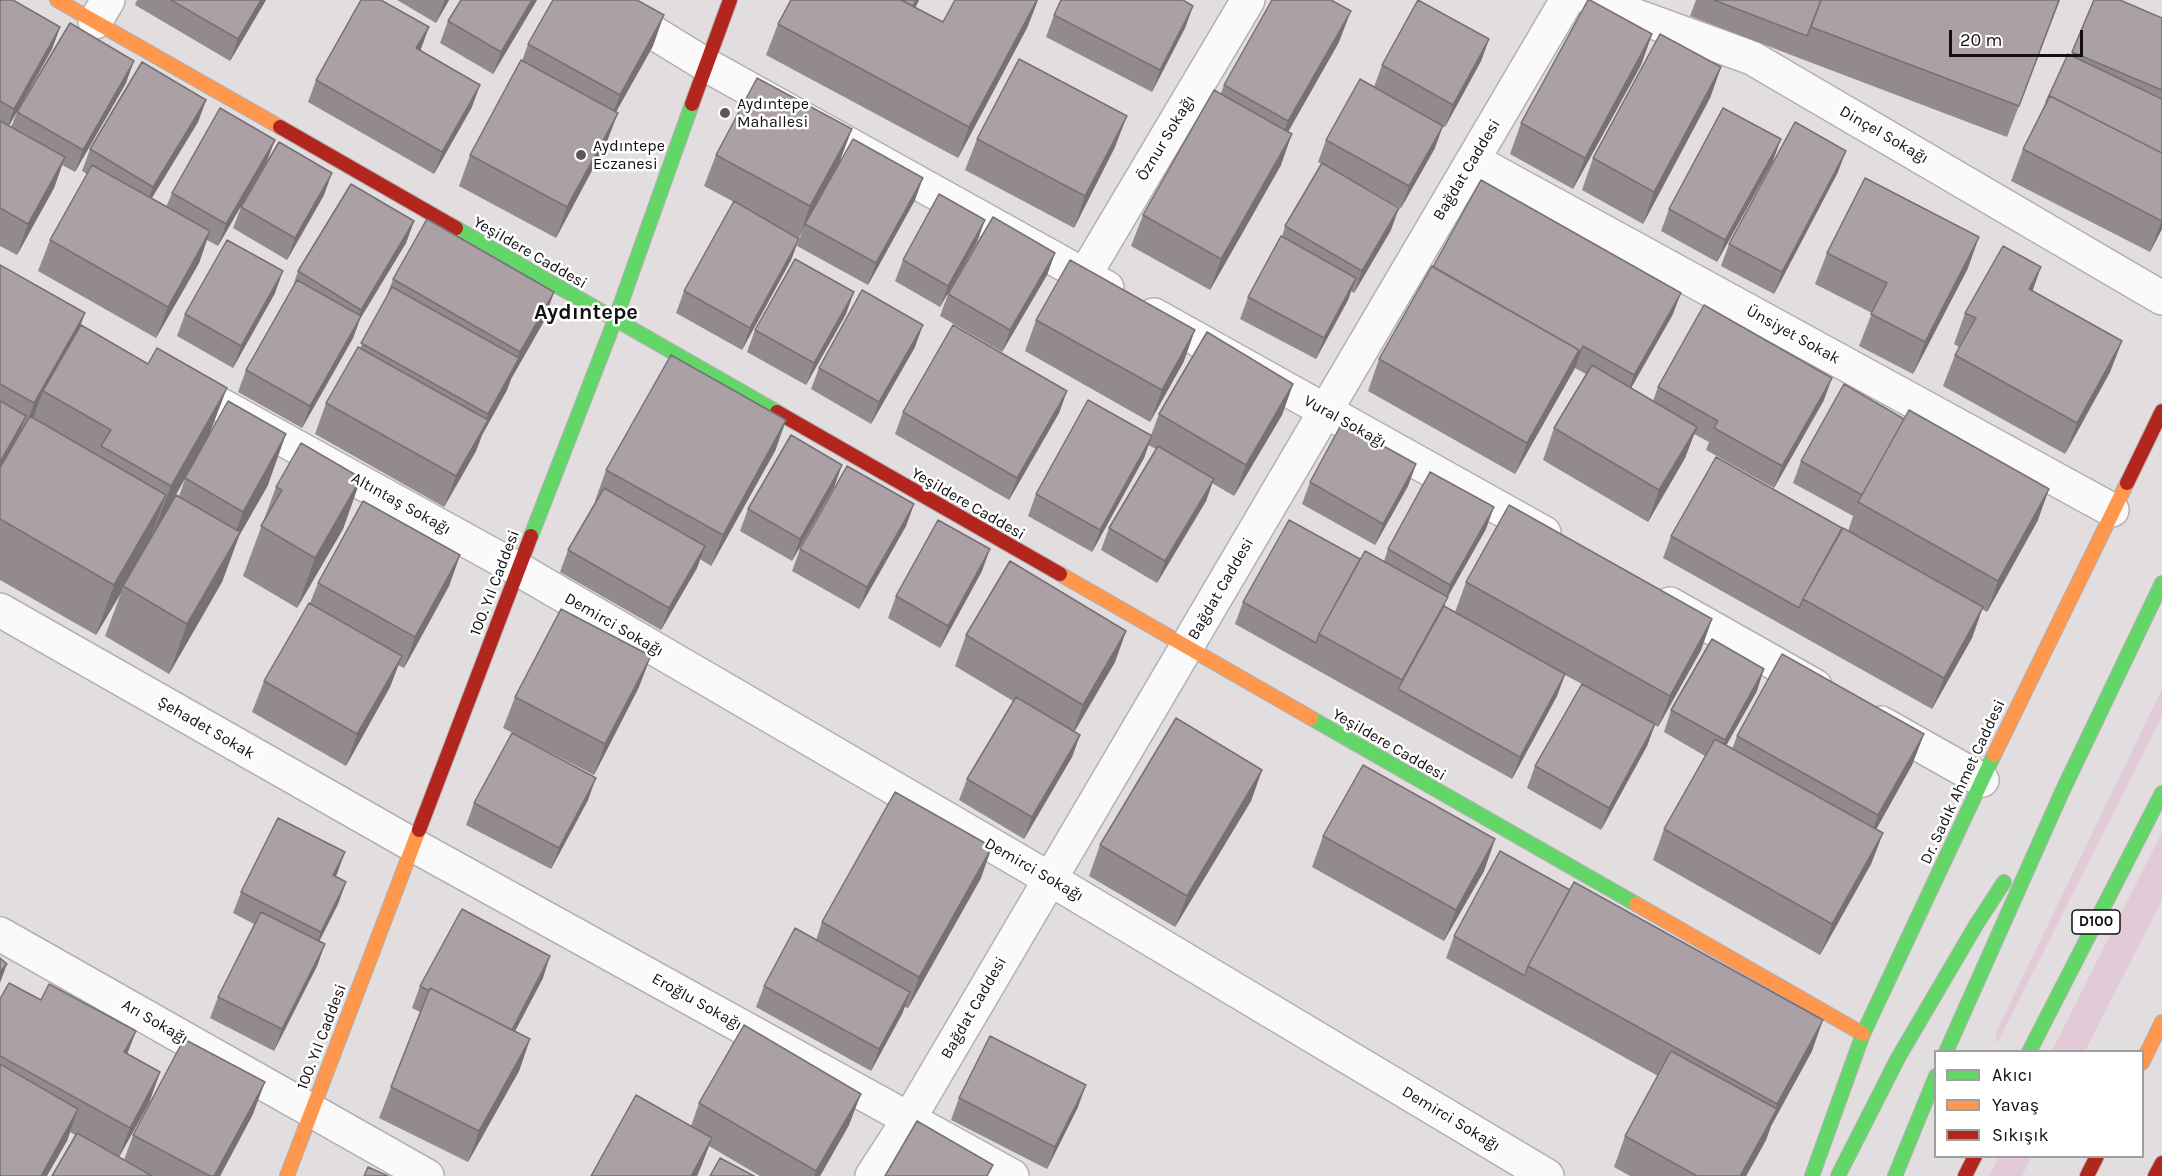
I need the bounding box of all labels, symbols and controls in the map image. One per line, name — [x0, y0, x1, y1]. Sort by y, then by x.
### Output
scale bar — [1952, 18, 2086, 56]
text: 20 m — [1960, 29, 2002, 51]
street label: Öznur Sokağı — [1133, 92, 1199, 184]
place label: Aydıntepe Mahallesi — [737, 94, 809, 132]
street label: Dinçel Sokağı — [1836, 102, 1932, 168]
marker: Aydıntepe Mahallesi — [718, 106, 732, 120]
street label: Bağdat Caddesi — [1429, 116, 1505, 224]
place label: Aydıntepe Eczanesi — [593, 136, 665, 174]
marker: Aydıntepe Eczanesi — [574, 148, 588, 162]
street label: Yeşildere Caddesi — [470, 213, 590, 293]
district label: Aydıntepe — [534, 300, 638, 326]
street label: Ünsiyet Sokak — [1743, 301, 1843, 369]
street label: Vural Sokağı — [1300, 391, 1390, 453]
street label: Yeşildere Caddesi — [908, 464, 1028, 544]
street label: Altıntaş Sokağı — [348, 469, 454, 539]
street label: 100. Yıl Caddesi — [466, 527, 524, 639]
street label: Bağdat Caddesi — [1184, 534, 1258, 644]
street label: Demirci Sokağı — [561, 589, 667, 661]
street label: Şehadet Sokak — [154, 692, 258, 764]
street label: Dr. Sadık Ahmet Caddesi — [1916, 697, 2010, 867]
street label: Yeşildere Caddesi — [1329, 705, 1449, 785]
street label: Demirci Sokağı — [981, 834, 1087, 906]
road number: D100 — [2072, 910, 2120, 934]
street label: Bağdat Caddesi — [937, 953, 1011, 1063]
street label: Eroğlu Sokağı — [648, 969, 746, 1035]
street label: 100. Yıl Caddesi — [293, 981, 351, 1093]
street label: Arı Sokağı — [118, 995, 192, 1049]
legend — [1934, 1050, 2144, 1158]
text: Akıcı — [1992, 1064, 2033, 1086]
street label: Demirci Sokağı — [1398, 1082, 1504, 1156]
text: Yavaş — [1992, 1094, 2039, 1116]
text: Sıkışık — [1992, 1124, 2049, 1146]

